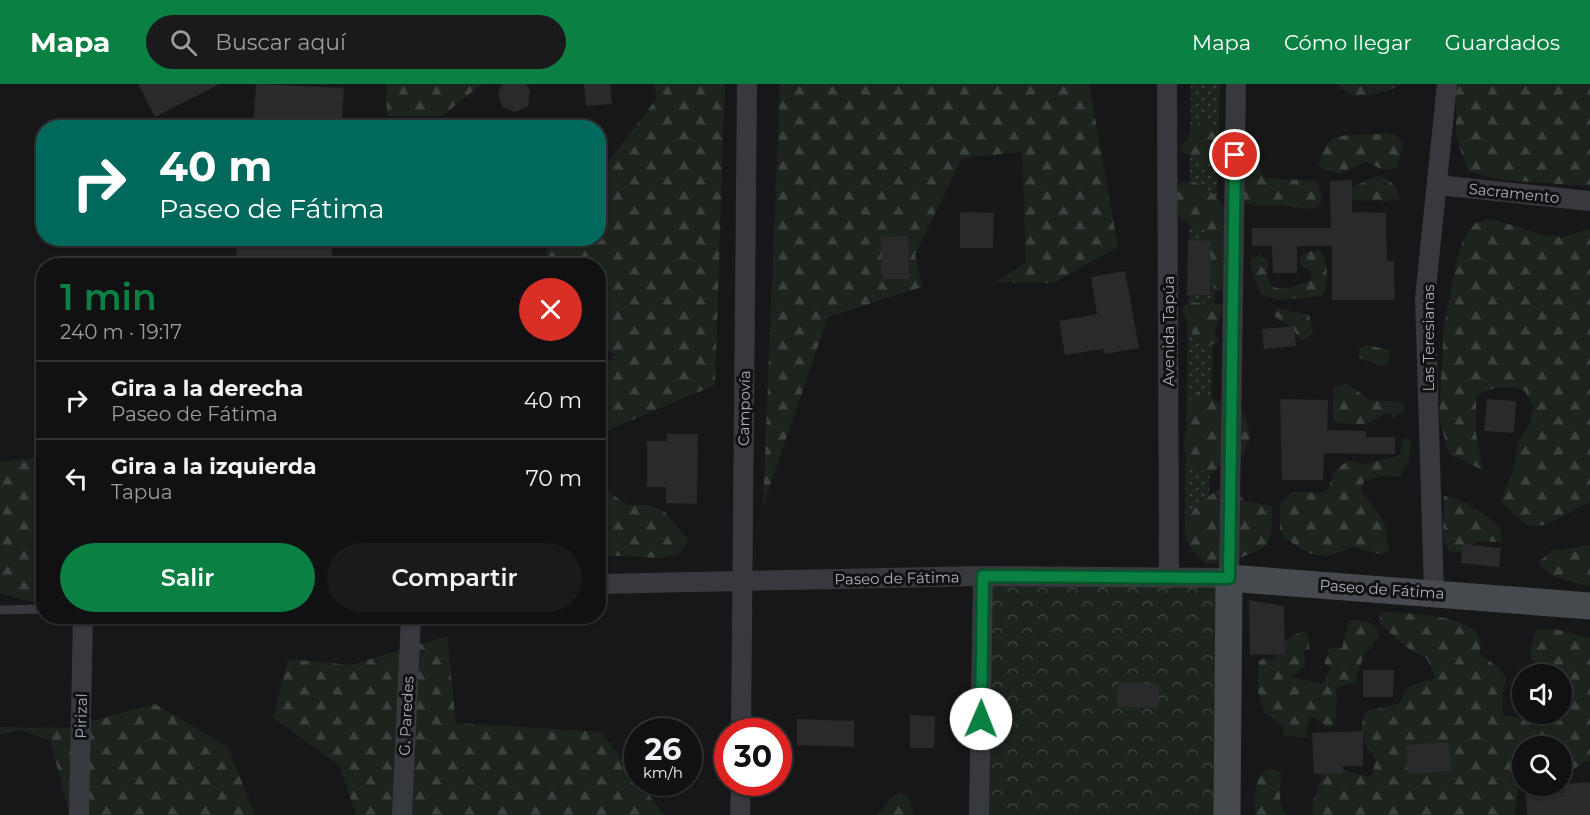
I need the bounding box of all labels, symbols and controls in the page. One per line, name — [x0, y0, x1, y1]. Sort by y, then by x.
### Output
search box — [146, 15, 566, 69]
text: Mapa — [30, 25, 110, 59]
icon: search — [167, 26, 200, 59]
text: Buscar aquí — [215, 29, 346, 56]
text: Mapa — [1192, 30, 1251, 55]
text: Cómo llegar — [1284, 30, 1412, 55]
text: Guardados — [1445, 30, 1560, 55]
pin — [1209, 129, 1260, 180]
icon: arrive — [1218, 138, 1251, 171]
text: 40 m — [159, 140, 272, 192]
icon: right — [60, 144, 138, 222]
street label: Sacramento — [1468, 179, 1560, 207]
text: Paseo de Fátima — [159, 192, 384, 225]
text: 1 min — [60, 275, 157, 319]
street label: Avenida Tapúa — [1159, 276, 1178, 386]
button: close — [519, 278, 582, 341]
street label: Las Teresianas — [1419, 284, 1438, 392]
text: 240 m · 19:17 — [60, 320, 182, 344]
street label: Campovía — [734, 370, 754, 446]
text: Gira a la derecha — [111, 375, 303, 402]
icon: right — [60, 384, 93, 417]
text: 40 m — [524, 387, 582, 414]
text: Paseo de Fátima — [111, 402, 278, 426]
text: Gira a la izquierda — [111, 453, 317, 480]
icon: left — [60, 462, 93, 495]
text: 70 m — [526, 465, 582, 492]
text: Tapua — [111, 480, 173, 504]
button: Salir — [60, 543, 315, 612]
button: Compartir — [327, 543, 582, 612]
street label: Paseo de Fátima — [834, 567, 960, 589]
street label: Paseo de Fátima — [1319, 575, 1445, 603]
map controls — [1512, 664, 1572, 796]
button: sound — [1512, 664, 1572, 724]
street label: G. Paredes — [394, 676, 418, 756]
position arrow — [949, 687, 1013, 751]
street label: Pirizal — [71, 693, 91, 739]
speed limit sign: 30 — [714, 718, 792, 796]
text: 26 — [645, 731, 681, 768]
button: search — [1512, 736, 1572, 796]
text: km/h — [643, 763, 683, 782]

